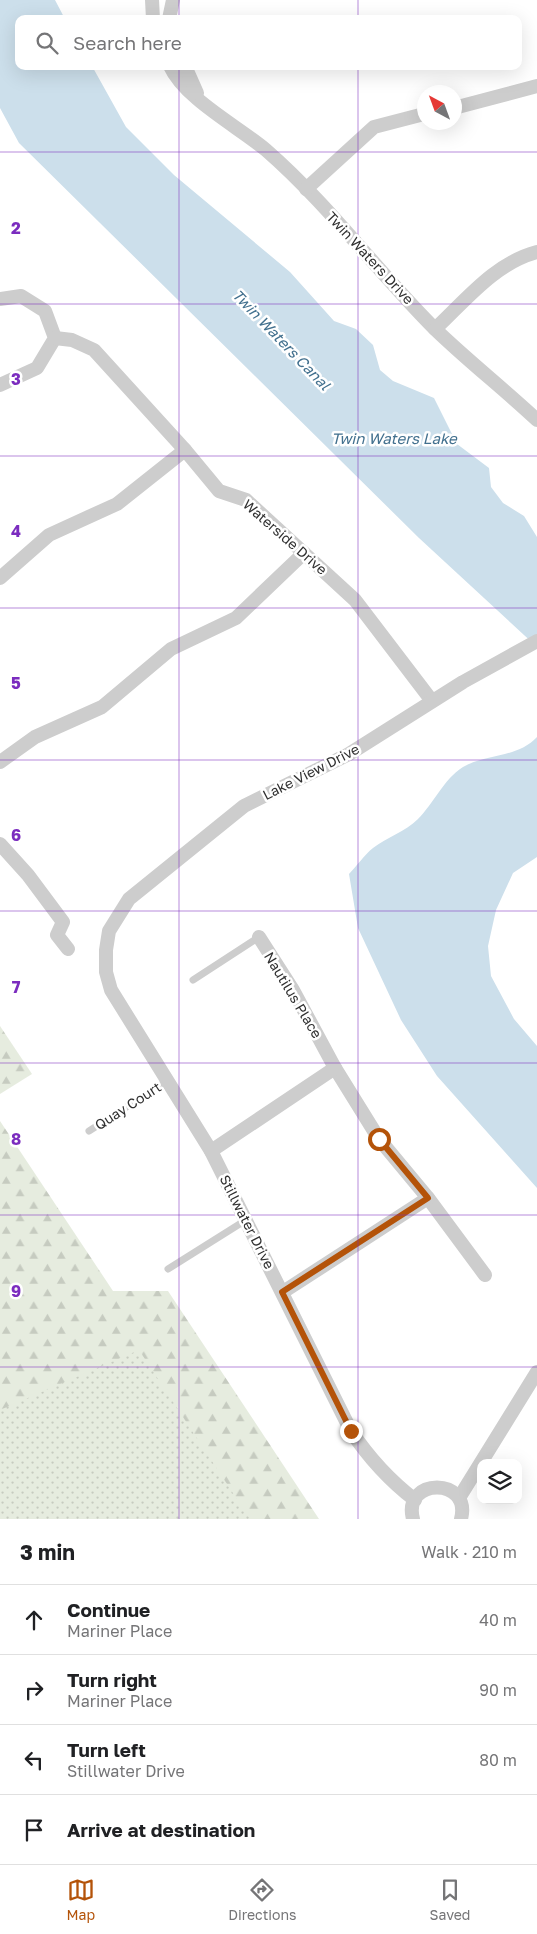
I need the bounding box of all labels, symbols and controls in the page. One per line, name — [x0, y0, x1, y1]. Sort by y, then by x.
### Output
search box — [15, 15, 522, 70]
icon: search — [33, 29, 61, 57]
text: Search here — [73, 31, 182, 54]
north arrow — [417, 85, 462, 130]
street label: Twin Waters Drive — [323, 208, 418, 307]
text: 2 — [11, 218, 21, 238]
water label: Twin Waters Canal — [229, 285, 335, 394]
text: 3 — [11, 369, 21, 389]
water label: Twin Waters Lake — [331, 429, 458, 447]
street label: Waterside Drive — [240, 495, 331, 578]
text: 4 — [11, 521, 21, 541]
text: 5 — [11, 673, 21, 693]
street label: Lake View Drive — [260, 740, 362, 803]
text: 6 — [11, 825, 21, 845]
street label: Nautilus Place — [261, 949, 326, 1041]
text: 7 — [12, 977, 21, 997]
street label: Quay Court — [91, 1078, 164, 1133]
route start — [368, 1128, 391, 1151]
text: 8 — [11, 1129, 21, 1149]
street label: Stillwater Drive — [216, 1172, 278, 1272]
text: 9 — [11, 1281, 21, 1301]
route end — [340, 1420, 363, 1443]
map controls — [477, 1459, 522, 1504]
button: layers — [477, 1459, 522, 1504]
text: 3 min — [20, 1539, 75, 1565]
text: Walk · 210 m — [421, 1542, 517, 1562]
text: Continue — [67, 1598, 150, 1621]
icon: ahead — [20, 1606, 48, 1634]
text: 40 m — [479, 1610, 517, 1630]
text: Mariner Place — [67, 1621, 172, 1641]
text: Turn right — [67, 1668, 157, 1691]
icon: right — [20, 1676, 48, 1704]
text: 90 m — [479, 1680, 517, 1700]
text: Mariner Place — [67, 1691, 172, 1711]
text: Turn left — [67, 1738, 146, 1761]
icon: left — [20, 1746, 48, 1774]
text: 80 m — [479, 1750, 517, 1770]
text: Stillwater Drive — [67, 1761, 185, 1781]
icon: arrive — [20, 1816, 48, 1844]
text: Arrive at destination — [67, 1818, 255, 1841]
tab: Map — [67, 1876, 95, 1923]
tab: Directions — [228, 1876, 297, 1923]
tab: Saved — [430, 1876, 470, 1923]

